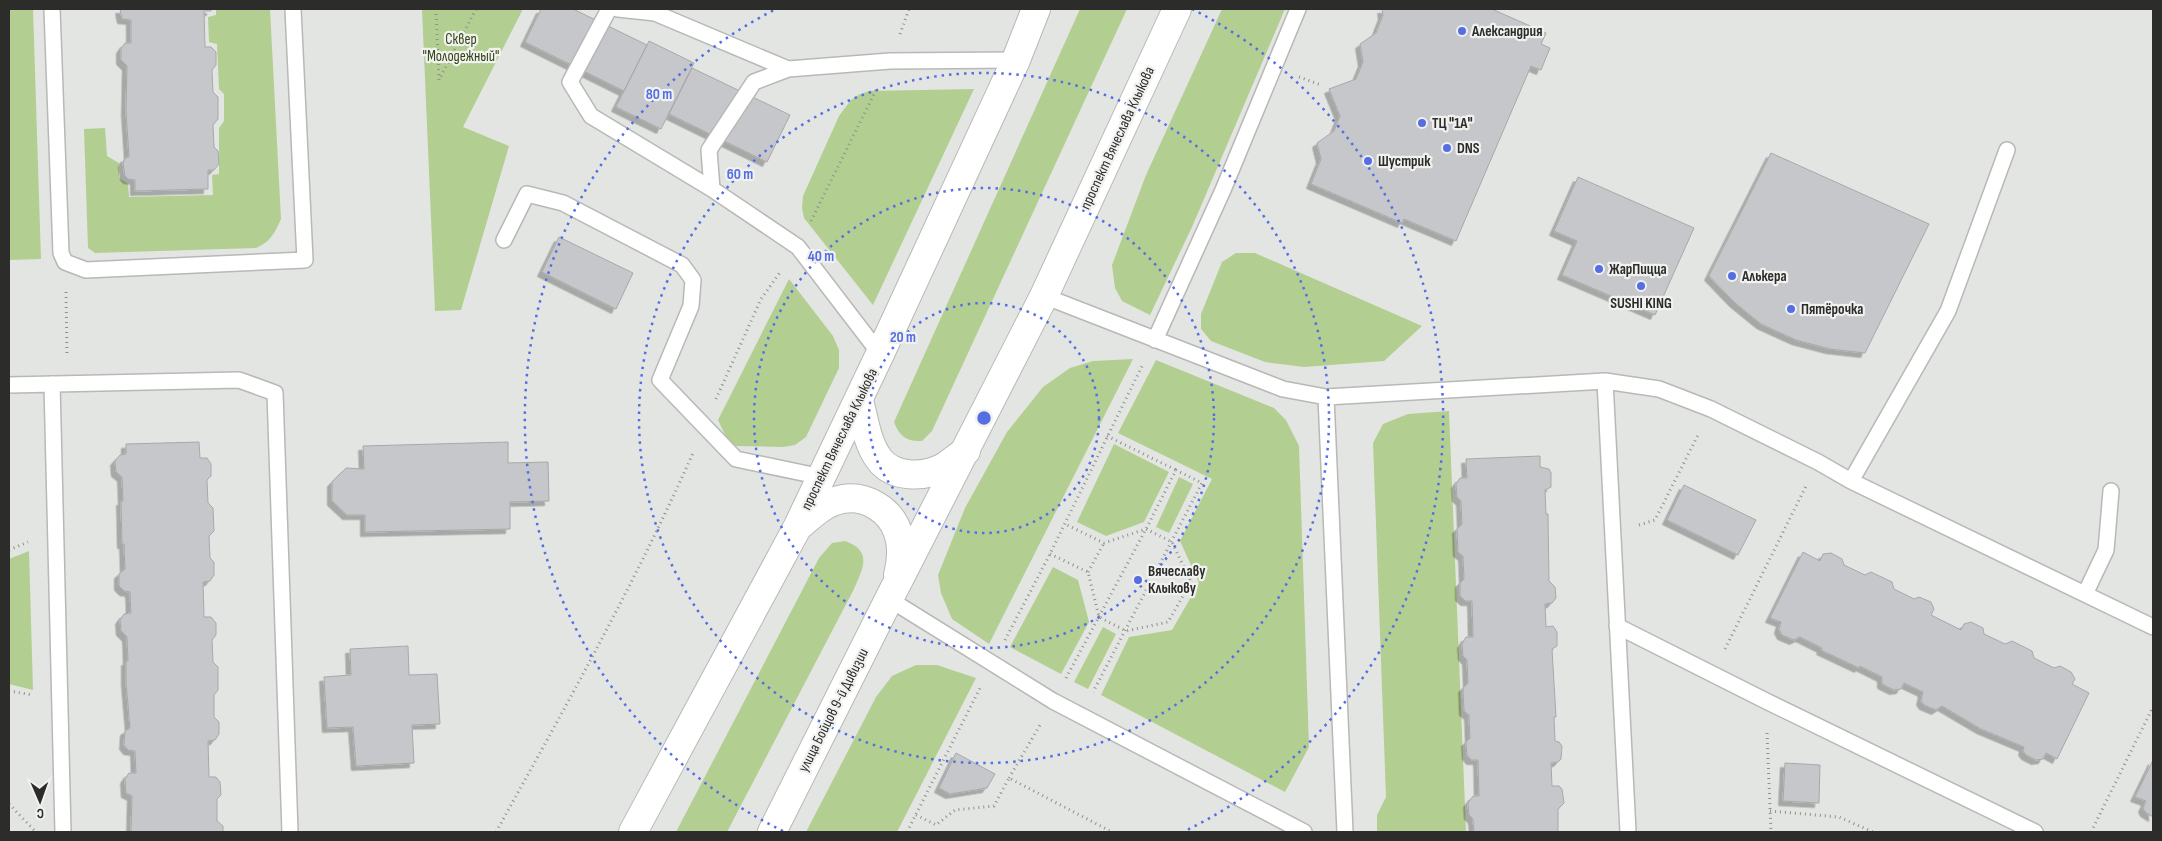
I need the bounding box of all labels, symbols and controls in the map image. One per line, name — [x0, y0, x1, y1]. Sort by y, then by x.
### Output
place label: Александрия — [1471, 22, 1542, 41]
marker: Александрия — [1456, 25, 1468, 37]
park label: Сквер "Молодежный" — [423, 30, 499, 66]
street label: проспект Вячеслава Клыкова — [1076, 63, 1159, 213]
text: 80 m — [646, 85, 672, 104]
place label: ТЦ "1А" — [1432, 114, 1473, 133]
marker: ТЦ "1А" — [1416, 117, 1428, 129]
place label: DNS — [1457, 139, 1480, 158]
marker: DNS — [1441, 142, 1453, 154]
place label: Шустрик — [1378, 152, 1431, 171]
marker: Шустрик — [1362, 155, 1374, 167]
text: 60 m — [727, 165, 753, 184]
text: 40 m — [808, 247, 834, 266]
place label: ЖарПицца — [1609, 260, 1667, 279]
marker: ЖарПицца — [1593, 263, 1605, 275]
place label: Алькера — [1741, 267, 1787, 286]
marker: Алькера — [1726, 270, 1738, 282]
marker: SUSHI KING — [1635, 280, 1647, 292]
place label: SUSHI KING — [1610, 294, 1672, 313]
place label: Пятёрочка — [1801, 300, 1863, 319]
marker: Пятёрочка — [1785, 303, 1797, 315]
text: 20 m — [890, 328, 916, 347]
street label: проспект Вячеслава Клыкова — [797, 365, 882, 513]
centre of rings — [975, 409, 993, 427]
place label: Вячеславу Клыкову — [1148, 562, 1206, 598]
marker: Вячеславу Клыкову — [1132, 574, 1144, 586]
street label: улица Бойцов 9-й Дивизии — [794, 645, 873, 775]
north arrow — [15, 776, 65, 826]
text: С — [37, 805, 44, 822]

